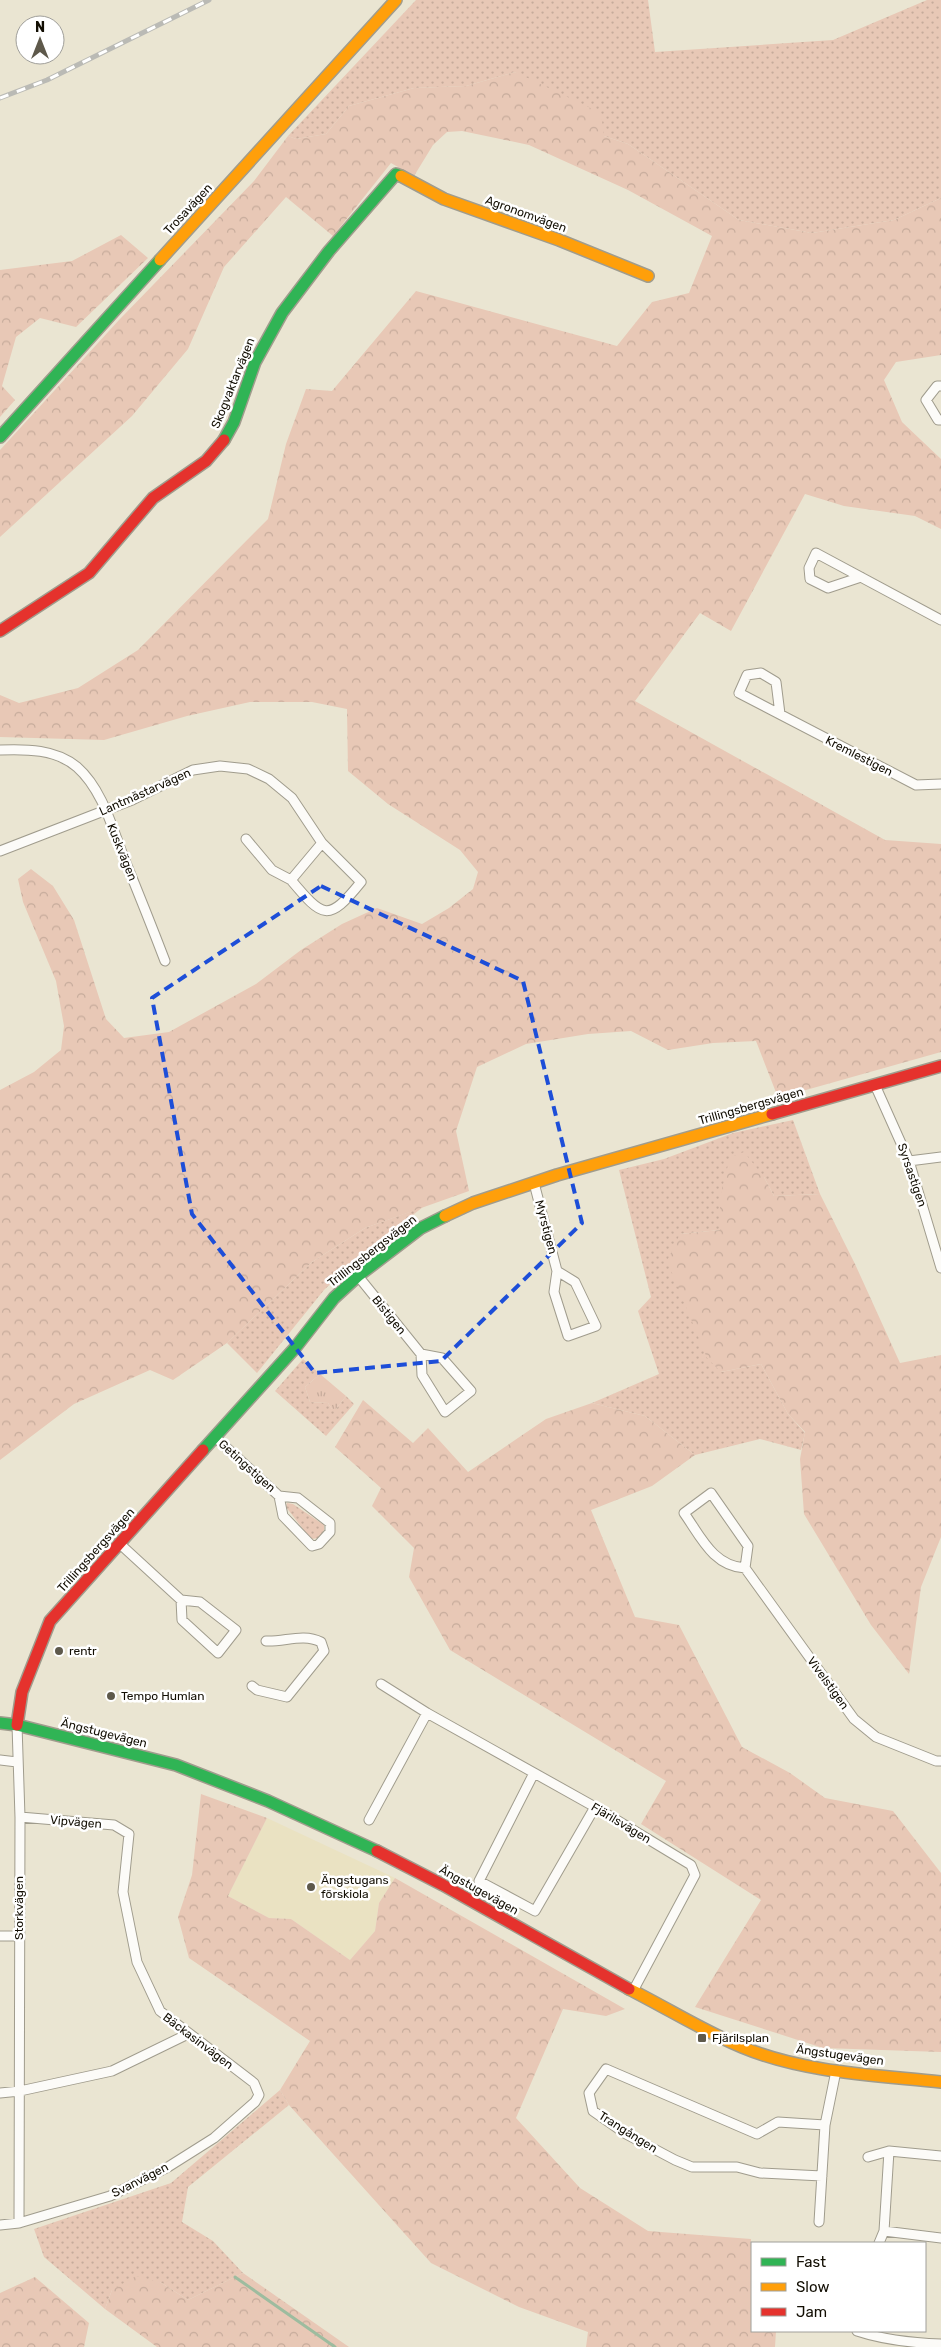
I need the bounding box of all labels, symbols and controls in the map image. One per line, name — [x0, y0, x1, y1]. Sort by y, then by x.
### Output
north arrow — [15, 15, 65, 65]
text: N — [35, 19, 45, 36]
street label: Trosavägen — [161, 181, 215, 237]
street label: Agronomvägen — [484, 193, 568, 235]
street label: Skogvaktarvägen — [208, 336, 258, 430]
street label: Kremlestigen — [823, 733, 895, 779]
street label: Lantmästarvägen — [97, 766, 193, 818]
street label: Kuskvägen — [104, 821, 140, 883]
street label: Trillingsbergsvägen — [697, 1084, 805, 1128]
street label: Syrsastigen — [895, 1141, 929, 1209]
street label: Myrstigen — [532, 1198, 560, 1256]
street label: Trillingsbergsvägen — [325, 1212, 419, 1290]
street label: Bistigen — [369, 1293, 409, 1337]
street label: Getingstigen — [216, 1437, 278, 1495]
street label: Trillingsbergsvägen — [55, 1505, 137, 1595]
place label: rentr — [69, 1644, 97, 1658]
marker: rentr — [53, 1645, 65, 1657]
street label: Vivelstigen — [804, 1654, 852, 1712]
place label: Tempo Humlan — [121, 1689, 204, 1703]
marker: Tempo Humlan — [105, 1690, 117, 1702]
street label: Ängstugevägen — [59, 1716, 149, 1750]
street label: Fjärilsvägen — [589, 1800, 653, 1846]
street label: Vipvägen — [50, 1813, 102, 1831]
street label: Ängstugevägen — [437, 1862, 521, 1918]
place label: Ängstugans förskiola — [321, 1873, 389, 1901]
street label: Storkvägen — [12, 1876, 26, 1940]
marker: Ängstugans förskiola — [305, 1881, 317, 1893]
street label: Bäckasinvägen — [160, 2010, 236, 2072]
place label: Fjärilsplan — [712, 2031, 769, 2045]
marker: Fjärilsplan — [696, 2032, 708, 2044]
street label: Ängstugevägen — [795, 2042, 885, 2068]
street label: Trangången — [596, 2108, 660, 2156]
street label: Svanvägen — [109, 2160, 171, 2200]
legend — [751, 2242, 926, 2332]
text: Fast — [796, 2253, 826, 2271]
text: Slow — [796, 2278, 829, 2296]
text: Jam — [796, 2303, 827, 2321]

